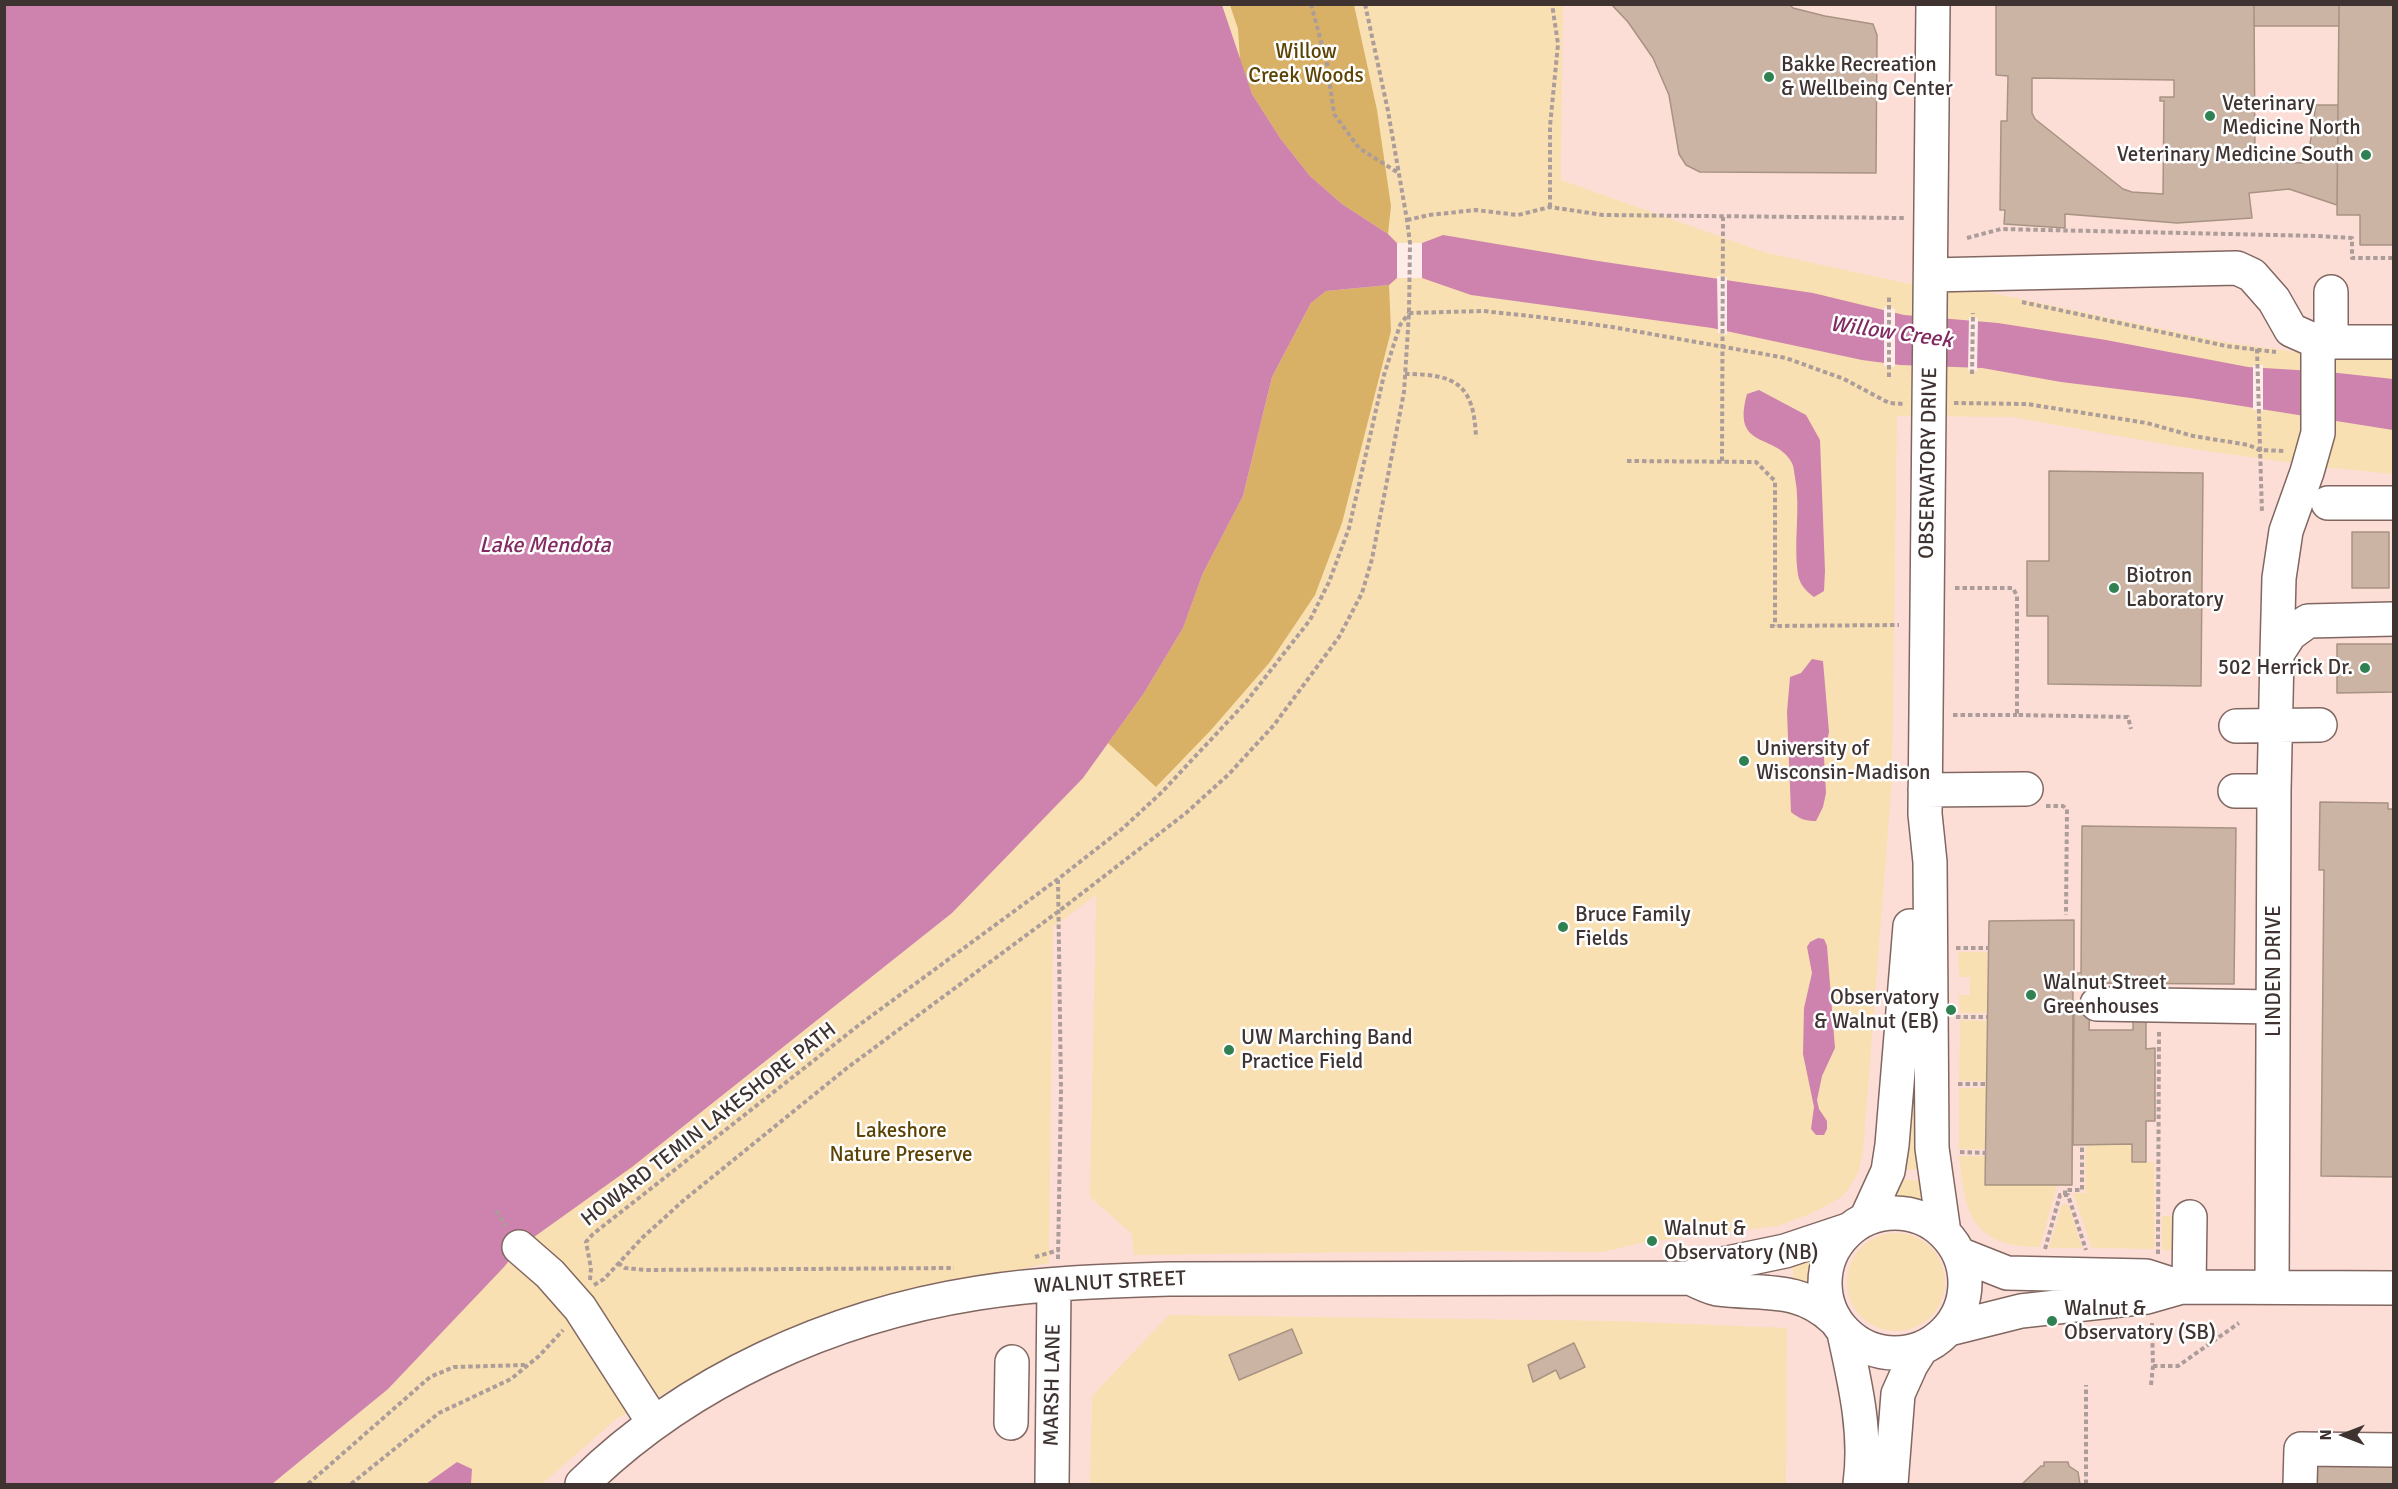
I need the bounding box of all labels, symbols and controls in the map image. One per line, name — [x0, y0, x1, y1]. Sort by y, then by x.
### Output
park label: Willow Creek Woods — [1248, 39, 1364, 89]
place label: Bakke Recreation & Wellbeing Center — [1781, 52, 1953, 102]
marker: Bakke Recreation & Wellbeing Center — [1762, 70, 1776, 84]
place label: Veterinary Medicine North — [2222, 91, 2361, 141]
marker: Veterinary Medicine North — [2203, 109, 2217, 123]
place label: Veterinary Medicine South — [2117, 142, 2354, 168]
marker: Veterinary Medicine South — [2359, 148, 2373, 162]
water label: Willow Creek — [1828, 311, 1954, 355]
street label: OBSERVATORY DRIVE — [1915, 367, 1943, 559]
water label: Lake Mendota — [479, 533, 611, 559]
place label: Biotron Laboratory — [2126, 563, 2224, 613]
marker: Biotron Laboratory — [2107, 581, 2121, 595]
place label: 502 Herrick Dr. — [2218, 655, 2353, 681]
marker: 502 Herrick Dr. — [2358, 661, 2372, 675]
place label: University of Wisconsin-Madison — [1756, 736, 1930, 786]
marker: University of Wisconsin-Madison — [1737, 754, 1751, 768]
place label: Bruce Family Fields — [1575, 902, 1691, 952]
street label: LINDEN DRIVE — [2261, 905, 2287, 1037]
marker: Bruce Family Fields — [1556, 920, 1570, 934]
place label: Walnut Street Greenhouses — [2043, 970, 2167, 1020]
place label: Observatory & Walnut (EB) — [1814, 985, 1939, 1035]
marker: Walnut Street Greenhouses — [2024, 988, 2038, 1002]
marker: Observatory & Walnut (EB) — [1944, 1003, 1958, 1017]
street label: HOWARD TEMIN LAKESHORE PATH — [577, 1018, 841, 1232]
place label: UW Marching Band Practice Field — [1241, 1025, 1413, 1075]
marker: UW Marching Band Practice Field — [1222, 1043, 1236, 1057]
park label: Lakeshore Nature Preserve — [829, 1118, 973, 1168]
place label: Walnut & Observatory (NB) — [1664, 1216, 1819, 1266]
marker: Walnut & Observatory (NB) — [1645, 1234, 1659, 1248]
street label: WALNUT STREET — [1033, 1266, 1187, 1300]
place label: Walnut & Observatory (SB) — [2064, 1296, 2216, 1346]
marker: Walnut & Observatory (SB) — [2045, 1314, 2059, 1328]
street label: MARSH LANE — [1039, 1323, 1067, 1447]
north arrow — [2314, 1405, 2374, 1465]
text: N — [2316, 1429, 2336, 1441]

